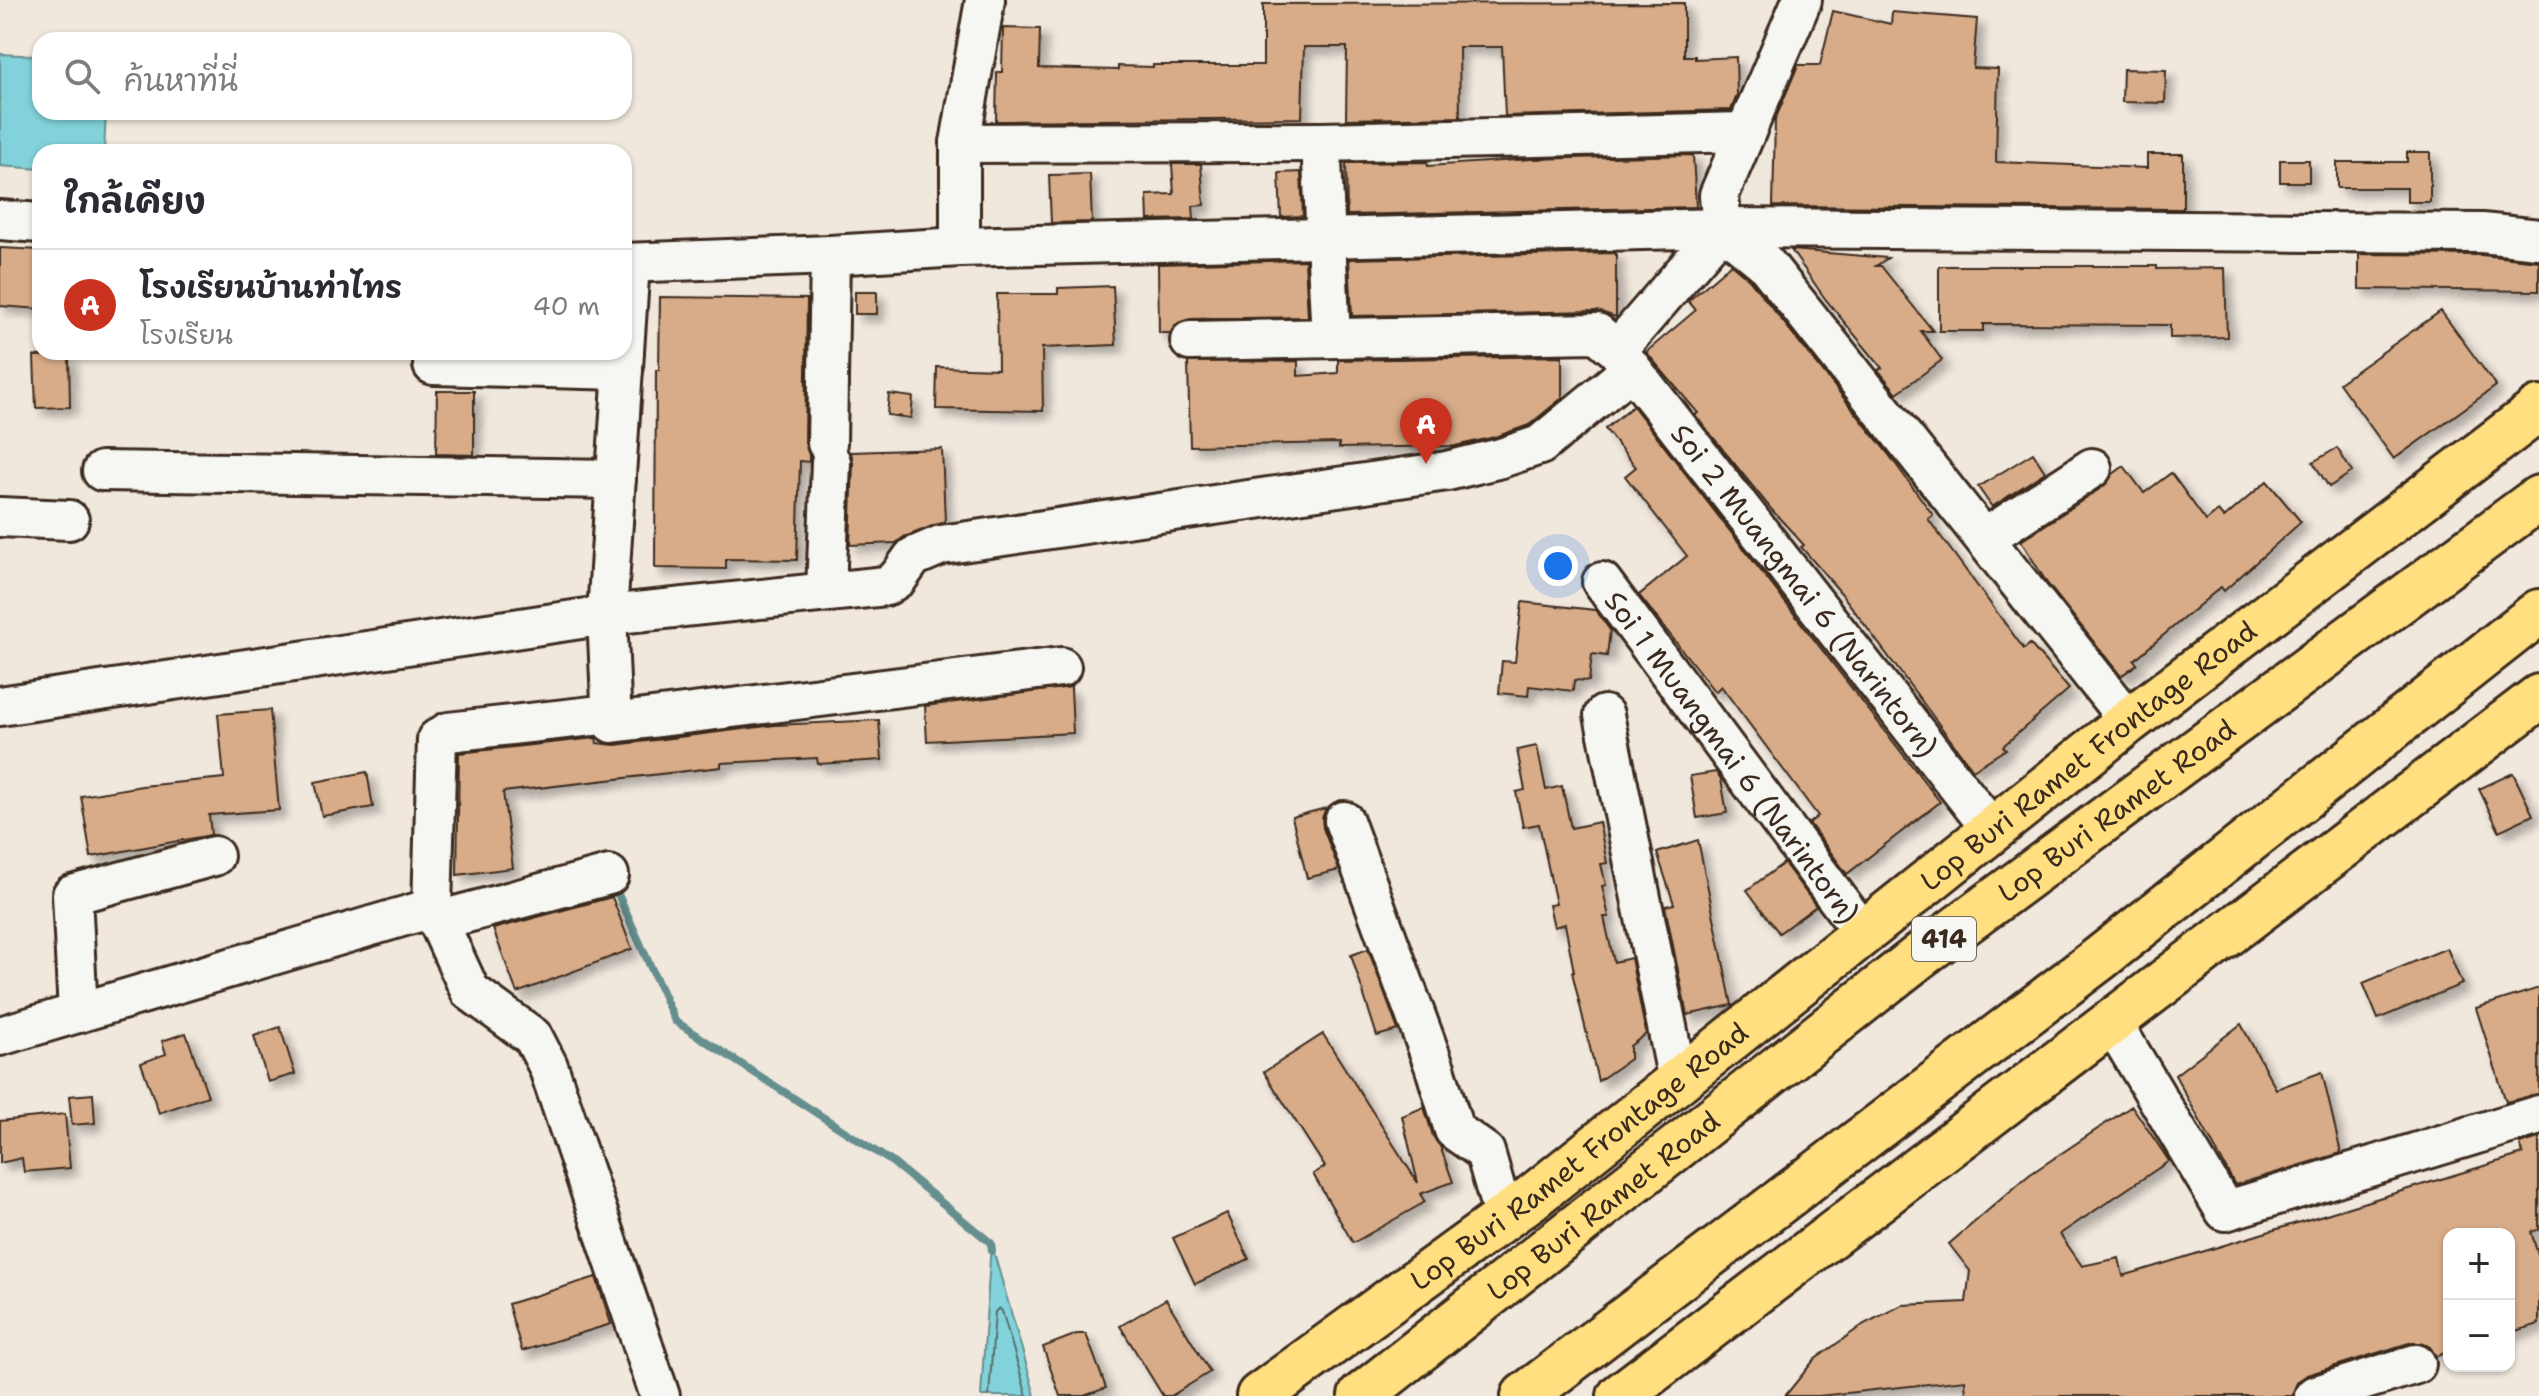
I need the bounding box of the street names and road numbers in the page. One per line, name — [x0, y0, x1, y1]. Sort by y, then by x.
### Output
street label: Soi 2 Muangmai 6 (Narintorn) — [1662, 416, 1947, 765]
street label: Soi 1 Muangmai 6 (Narintorn) — [1596, 583, 1868, 931]
street label: Lop Buri Ramet Frontage Road — [1912, 612, 2264, 900]
street label: Lop Buri Ramet Road — [1990, 710, 2243, 911]
road number: 414 — [1912, 917, 1976, 961]
street label: Lop Buri Ramet Frontage Road — [1402, 1013, 1756, 1299]
street label: Lop Buri Ramet Road — [1478, 1102, 1727, 1309]

